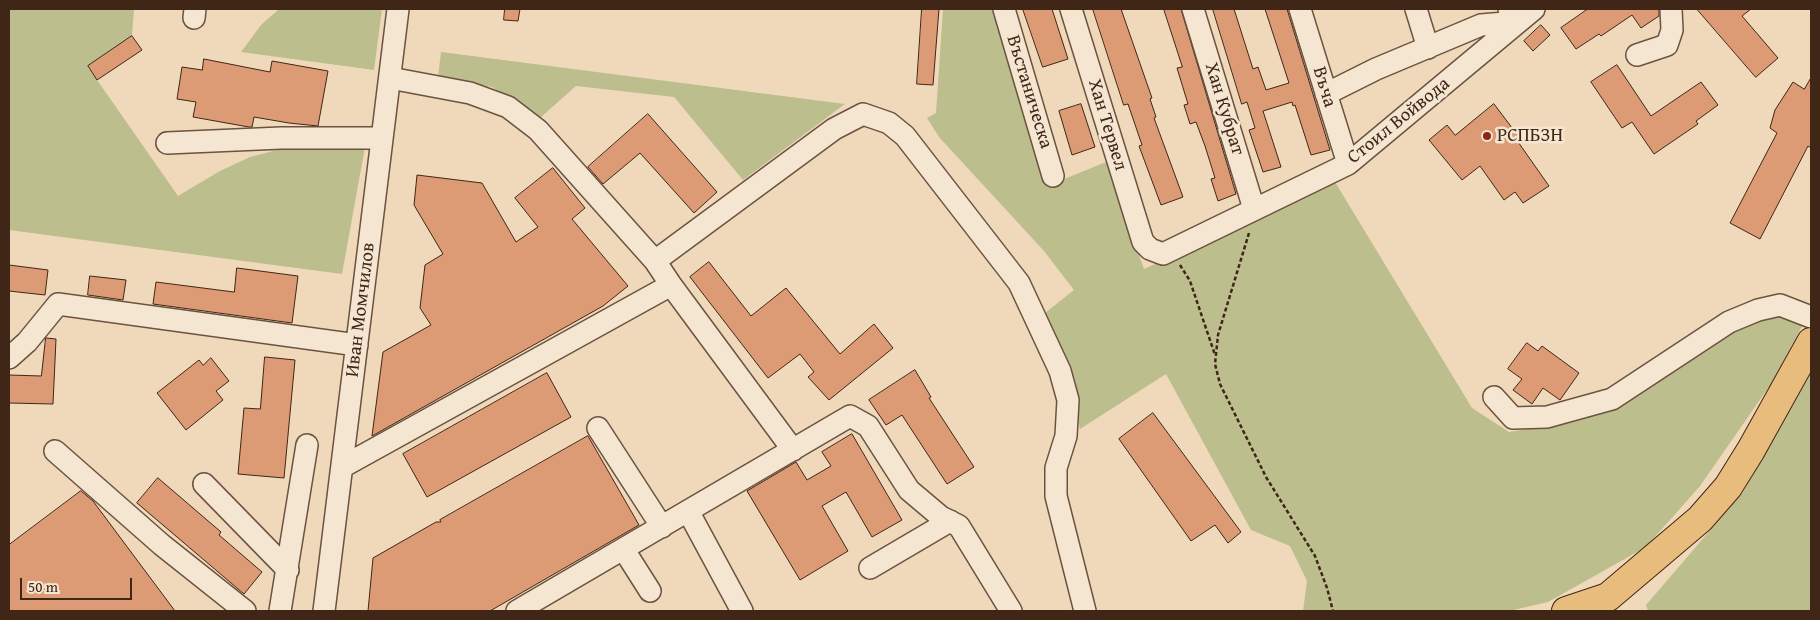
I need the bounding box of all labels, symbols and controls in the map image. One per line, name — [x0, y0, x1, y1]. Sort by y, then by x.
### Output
street label: Въстаническа — [1001, 33, 1057, 151]
street label: Хан Кубрат — [1199, 60, 1249, 158]
street label: Въча — [1307, 64, 1341, 110]
street label: Стоил Войвода — [1343, 73, 1455, 169]
street label: Хан Тервел — [1082, 76, 1132, 174]
place label: РСПБЗН — [1497, 125, 1563, 147]
marker: РСПБЗН — [1481, 130, 1493, 142]
street label: Иван Момчилов — [341, 241, 381, 379]
scale bar — [22, 568, 135, 600]
text: 50 m — [28, 576, 58, 597]

